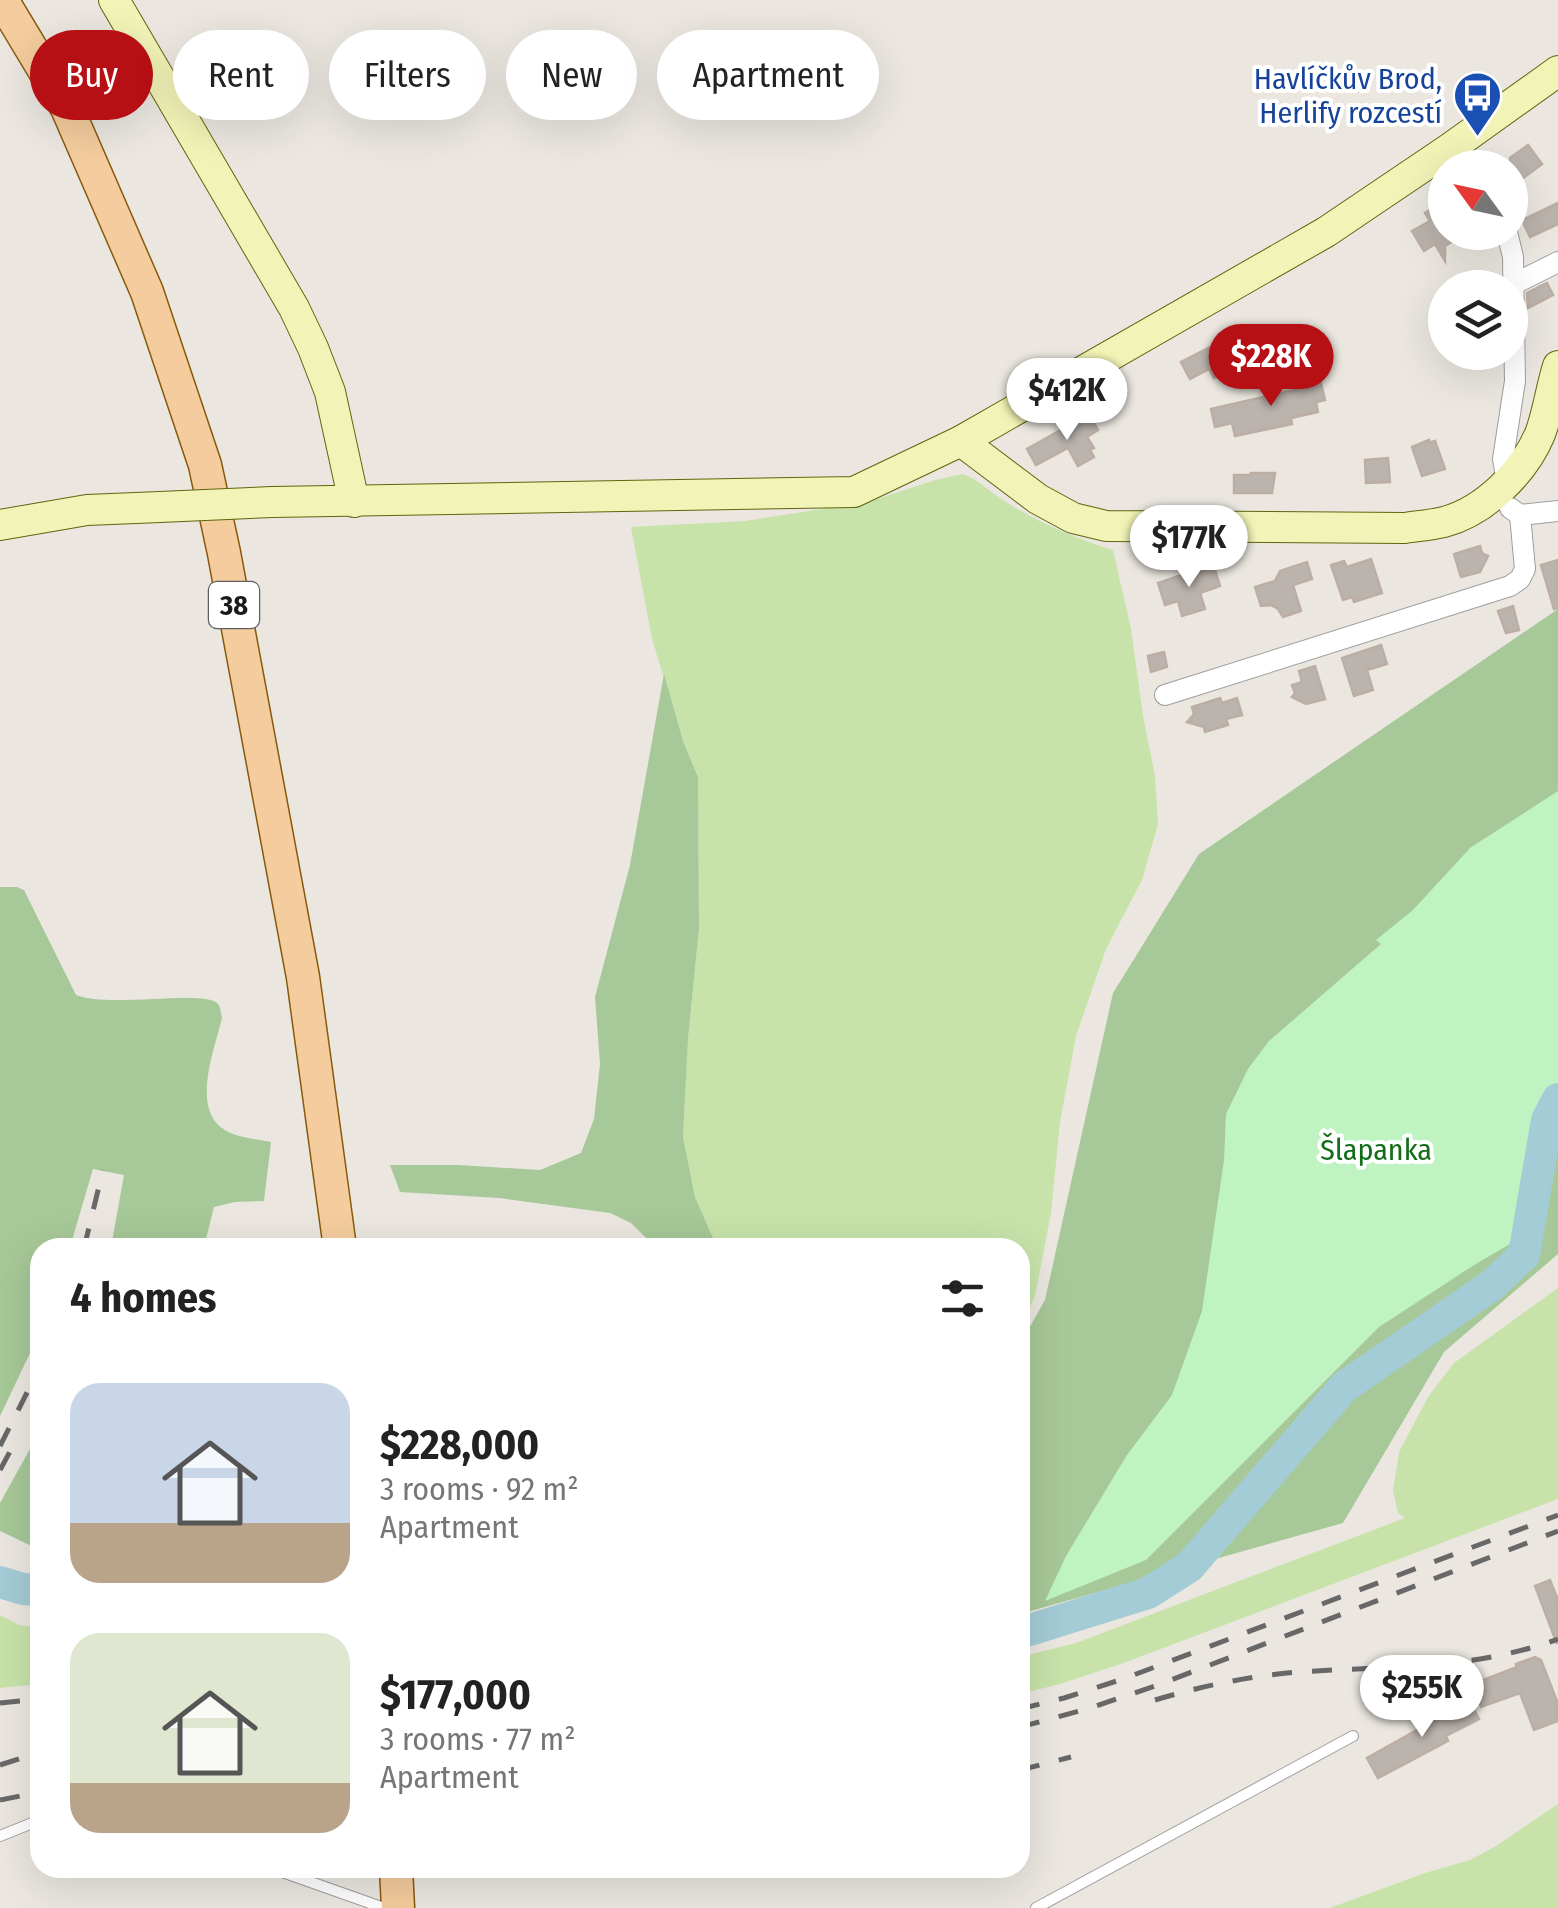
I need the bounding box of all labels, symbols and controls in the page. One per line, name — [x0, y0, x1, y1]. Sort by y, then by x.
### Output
chip: Buy — [30, 30, 153, 120]
chip: Rent — [173, 30, 309, 120]
chip: Filters — [329, 30, 486, 120]
chip: New — [506, 30, 637, 120]
chip: Apartment — [657, 30, 879, 120]
place label: Havlíčkův Brod, Herlify rozcestí — [1254, 61, 1442, 131]
bus stop icon: Havlíčkův Brod, Herlify rozcestí — [1451, 70, 1503, 138]
north arrow — [1428, 150, 1528, 250]
map controls — [1428, 150, 1528, 370]
button: layers — [1428, 270, 1528, 370]
pin: $228K — [1201, 324, 1341, 409]
text: $228K — [1231, 337, 1311, 375]
pin: $412K — [997, 358, 1137, 443]
text: $412K — [1028, 371, 1106, 409]
pin: $177K — [1119, 505, 1259, 590]
text: $177K — [1152, 518, 1226, 556]
road number: 38 — [209, 582, 259, 628]
park label: Šlapanka — [1320, 1132, 1432, 1168]
icon: filters — [935, 1271, 990, 1326]
text: 4 homes — [70, 1273, 217, 1323]
text: $228,000 — [380, 1420, 539, 1470]
icon: home — [150, 1423, 270, 1543]
text: 3 rooms · 92 m² — [380, 1470, 579, 1508]
text: Apartment — [380, 1508, 519, 1546]
pin: $255K — [1352, 1655, 1492, 1740]
text: $255K — [1382, 1668, 1462, 1706]
text: $177,000 — [380, 1670, 531, 1720]
icon: home — [150, 1673, 270, 1793]
text: 3 rooms · 77 m² — [380, 1720, 576, 1758]
text: Apartment — [380, 1758, 519, 1796]

